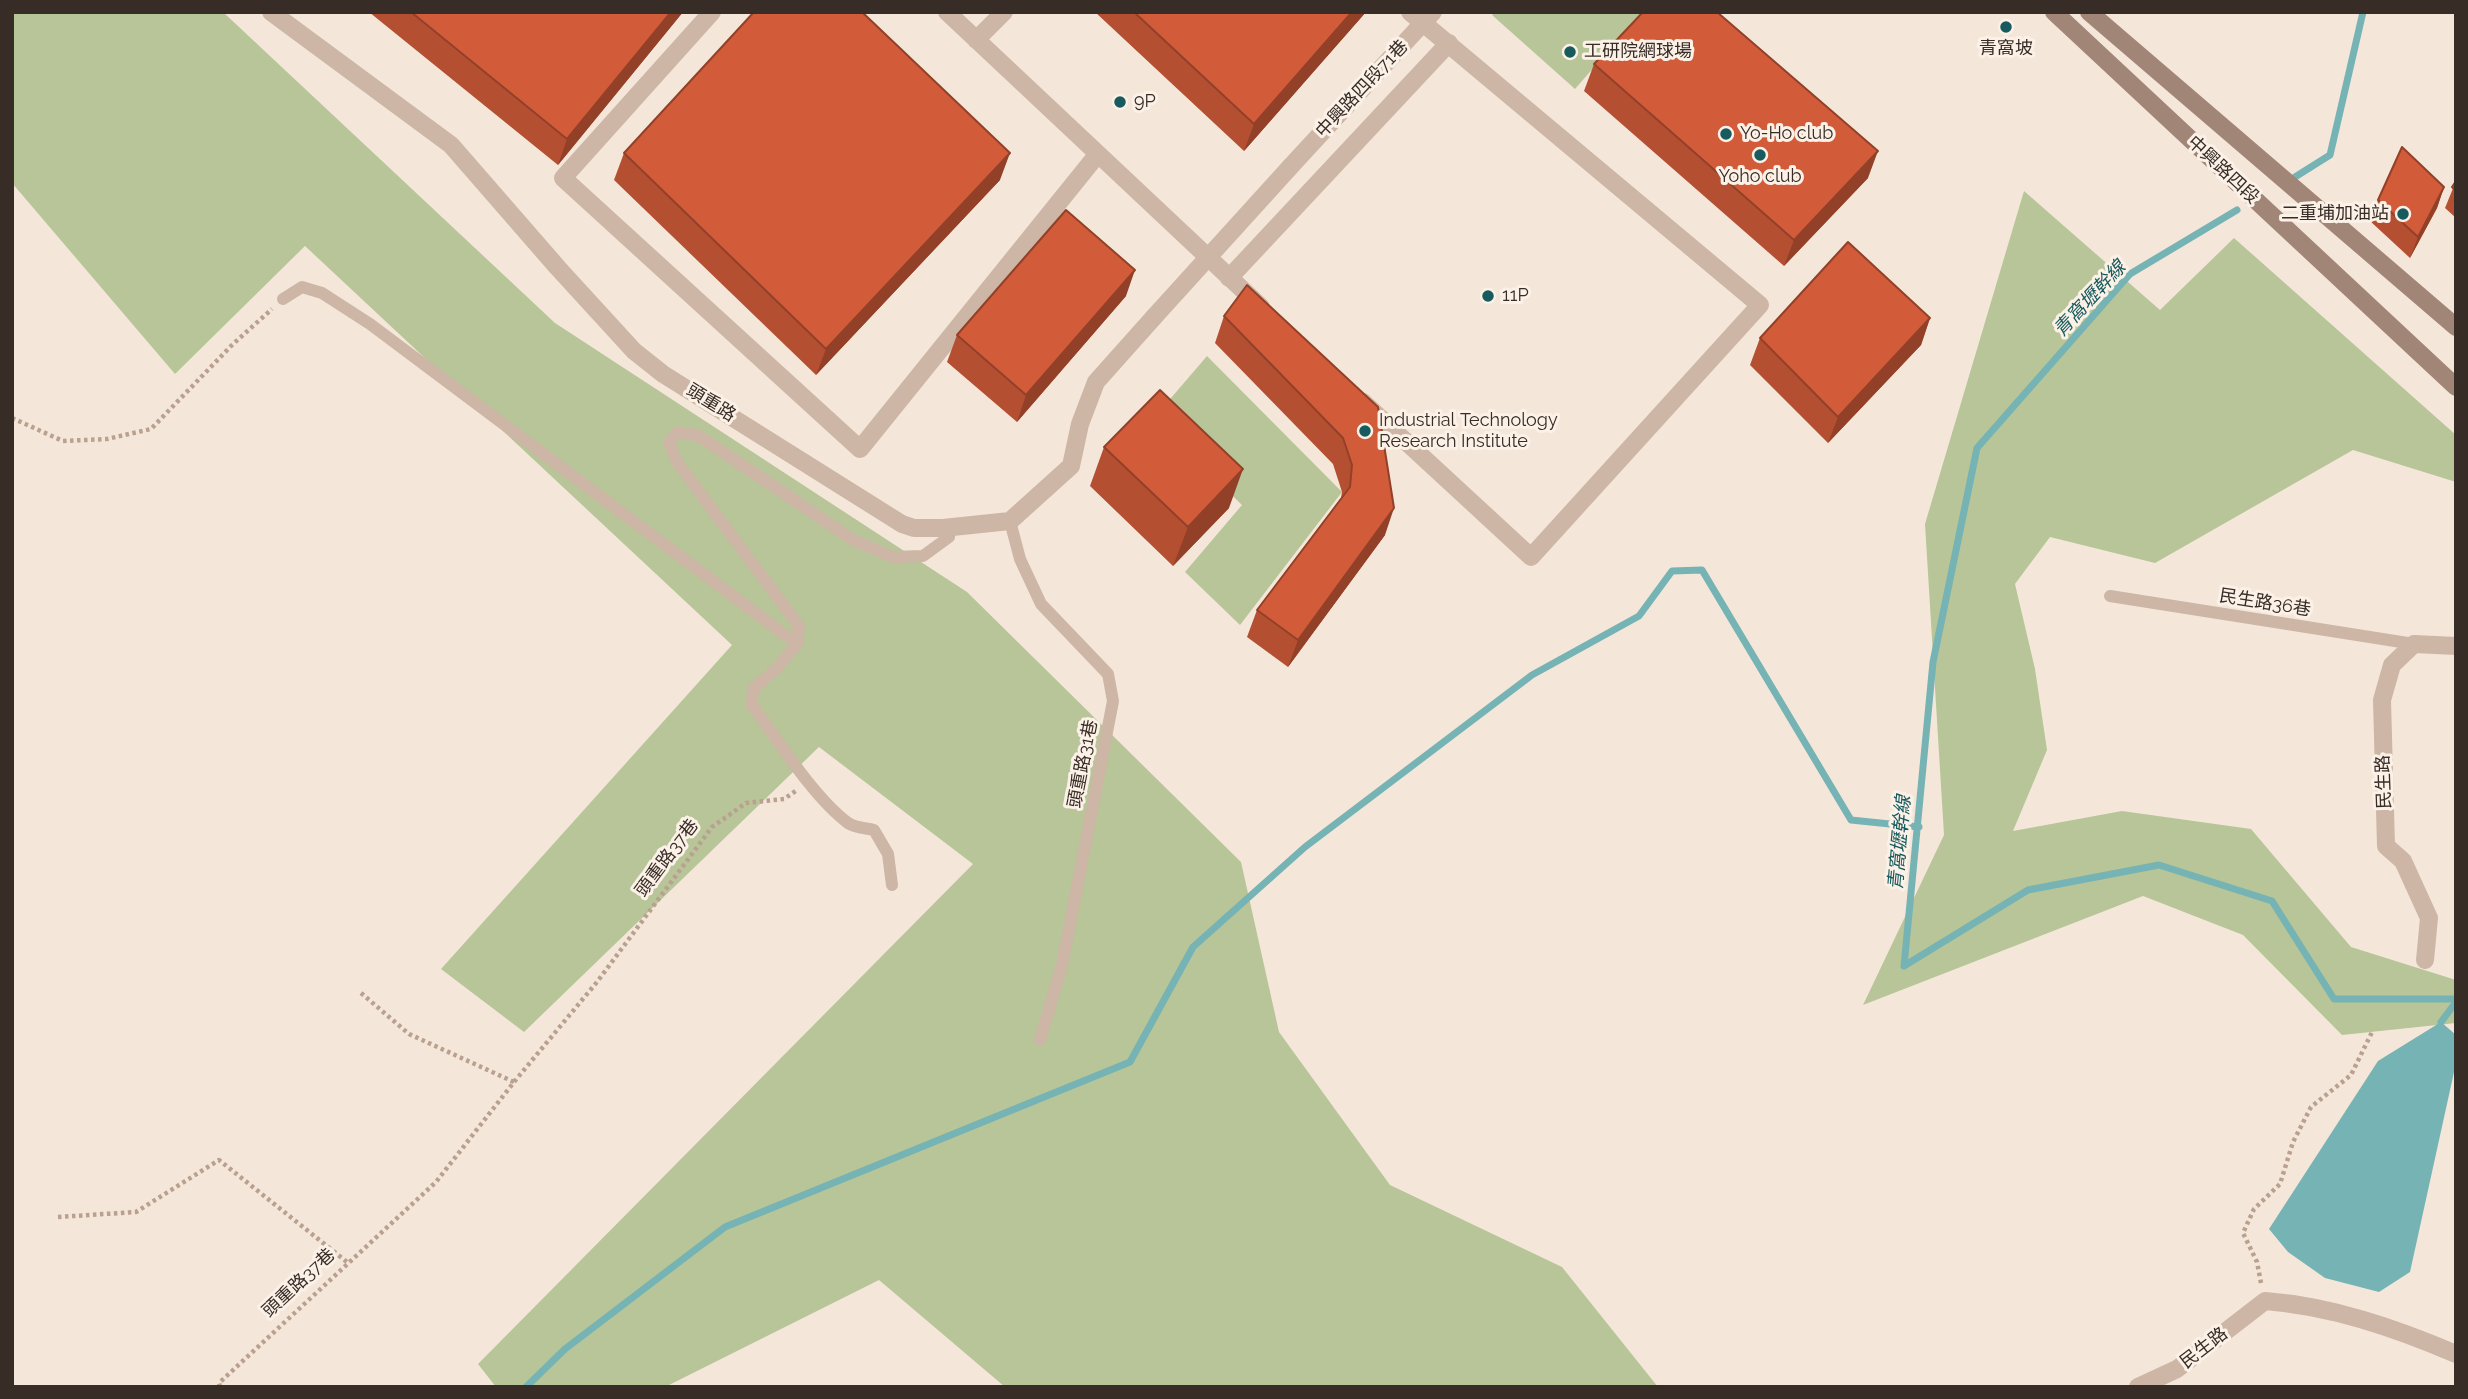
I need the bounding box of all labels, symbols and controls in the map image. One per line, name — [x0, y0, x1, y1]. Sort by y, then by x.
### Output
marker: 青窩坡 — [1998, 19, 2014, 35]
street label: 中興路四段71巷 — [1311, 36, 1413, 142]
place label: 青窩坡 — [1979, 38, 2033, 60]
place label: 工研院網球場 — [1584, 41, 1692, 63]
marker: 工研院網球場 — [1562, 44, 1578, 60]
place label: 9P — [1134, 91, 1156, 113]
marker: 9P — [1112, 94, 1128, 110]
place label: Yo-Ho club — [1740, 123, 1833, 145]
marker: Yo-Ho club — [1718, 126, 1734, 142]
street label: 中興路四段 — [2183, 131, 2263, 209]
marker: Yoho club — [1752, 147, 1768, 163]
place label: Yoho club — [1718, 166, 1802, 188]
place label: 二重埔加油站 — [2281, 203, 2389, 225]
marker: 二重埔加油站 — [2395, 206, 2411, 222]
water label: 青窩壢幹線 — [2049, 256, 2131, 342]
place label: 11P — [1502, 285, 1529, 307]
marker: 11P — [1480, 288, 1496, 304]
street label: 頭重路 — [682, 380, 740, 426]
place label: Industrial Technology Research Institute — [1379, 410, 1558, 452]
marker: Industrial Technology Research Institute — [1357, 423, 1373, 439]
street label: 民生路36巷 — [2218, 585, 2312, 621]
street label: 頭重路31巷 — [1064, 718, 1102, 810]
street label: 民生路 — [2372, 755, 2396, 809]
water label: 青窩壢幹線 — [1885, 795, 1915, 891]
street label: 頭重路37巷 — [631, 815, 703, 901]
street label: 頭重路37巷 — [258, 1244, 340, 1322]
street label: 民生路 — [2176, 1323, 2232, 1373]

